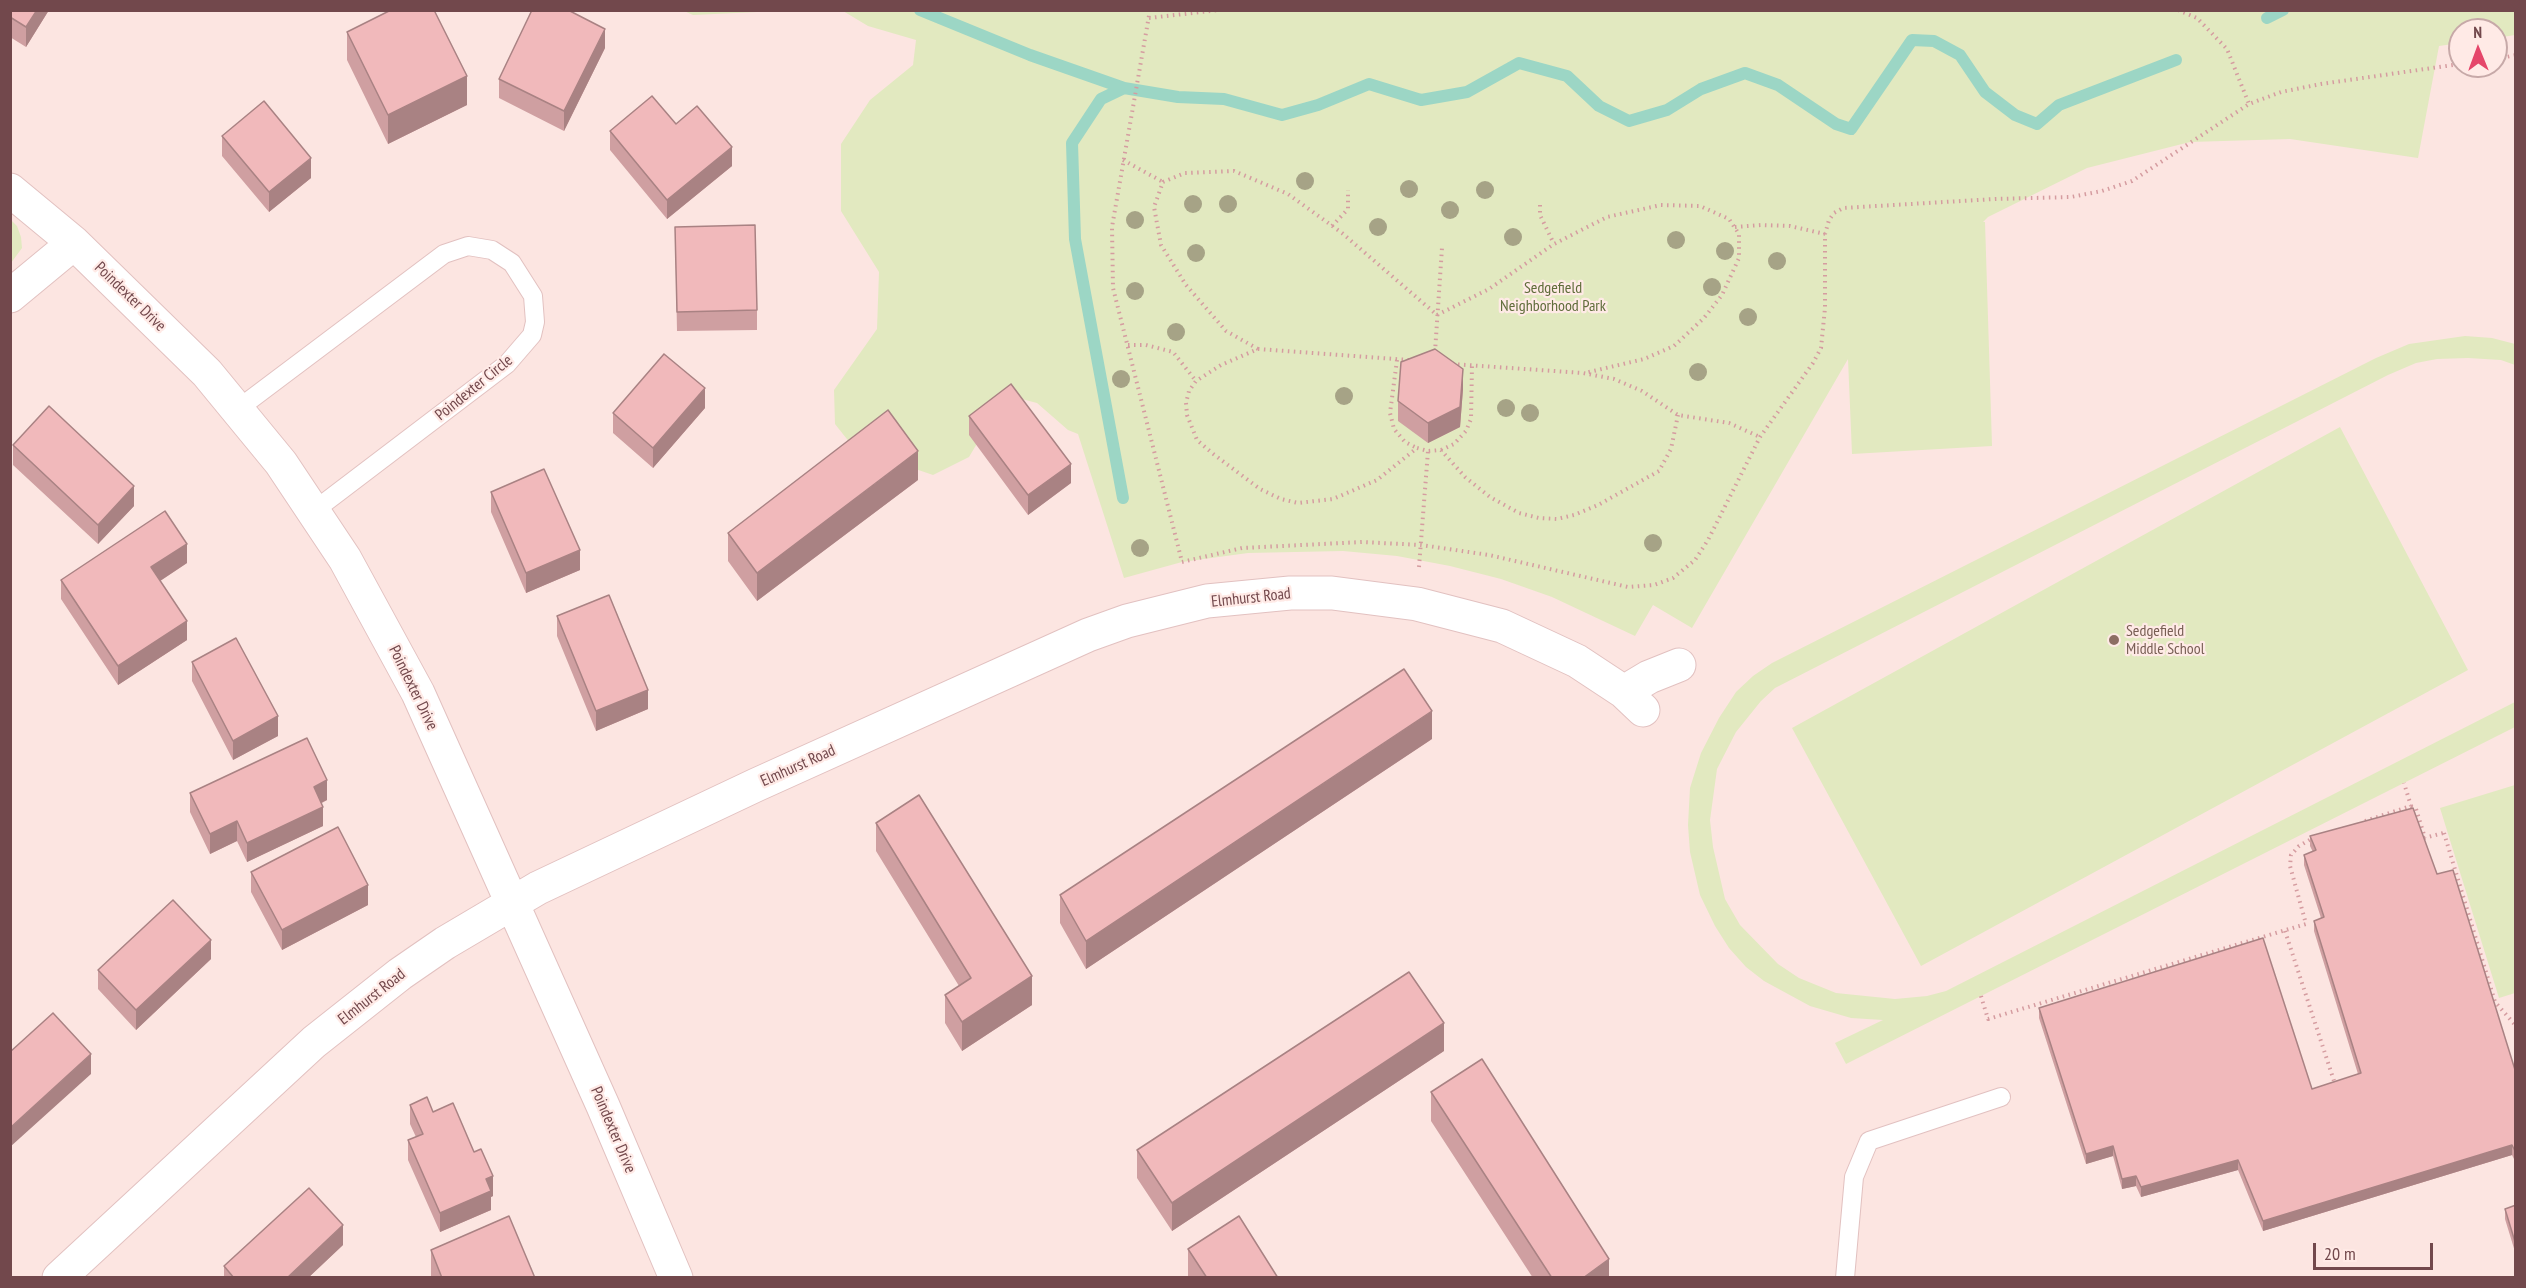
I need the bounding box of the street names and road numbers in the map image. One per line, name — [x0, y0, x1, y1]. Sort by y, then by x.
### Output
street label: Poindexter Drive — [90, 258, 170, 336]
street label: Poindexter Circle — [431, 351, 517, 425]
street label: Elmhurst Road — [1210, 584, 1292, 612]
street label: Poindexter Drive — [384, 643, 442, 733]
street label: Elmhurst Road — [758, 741, 838, 791]
street label: Elmhurst Road — [335, 965, 409, 1029]
street label: Poindexter Drive — [586, 1084, 640, 1176]

